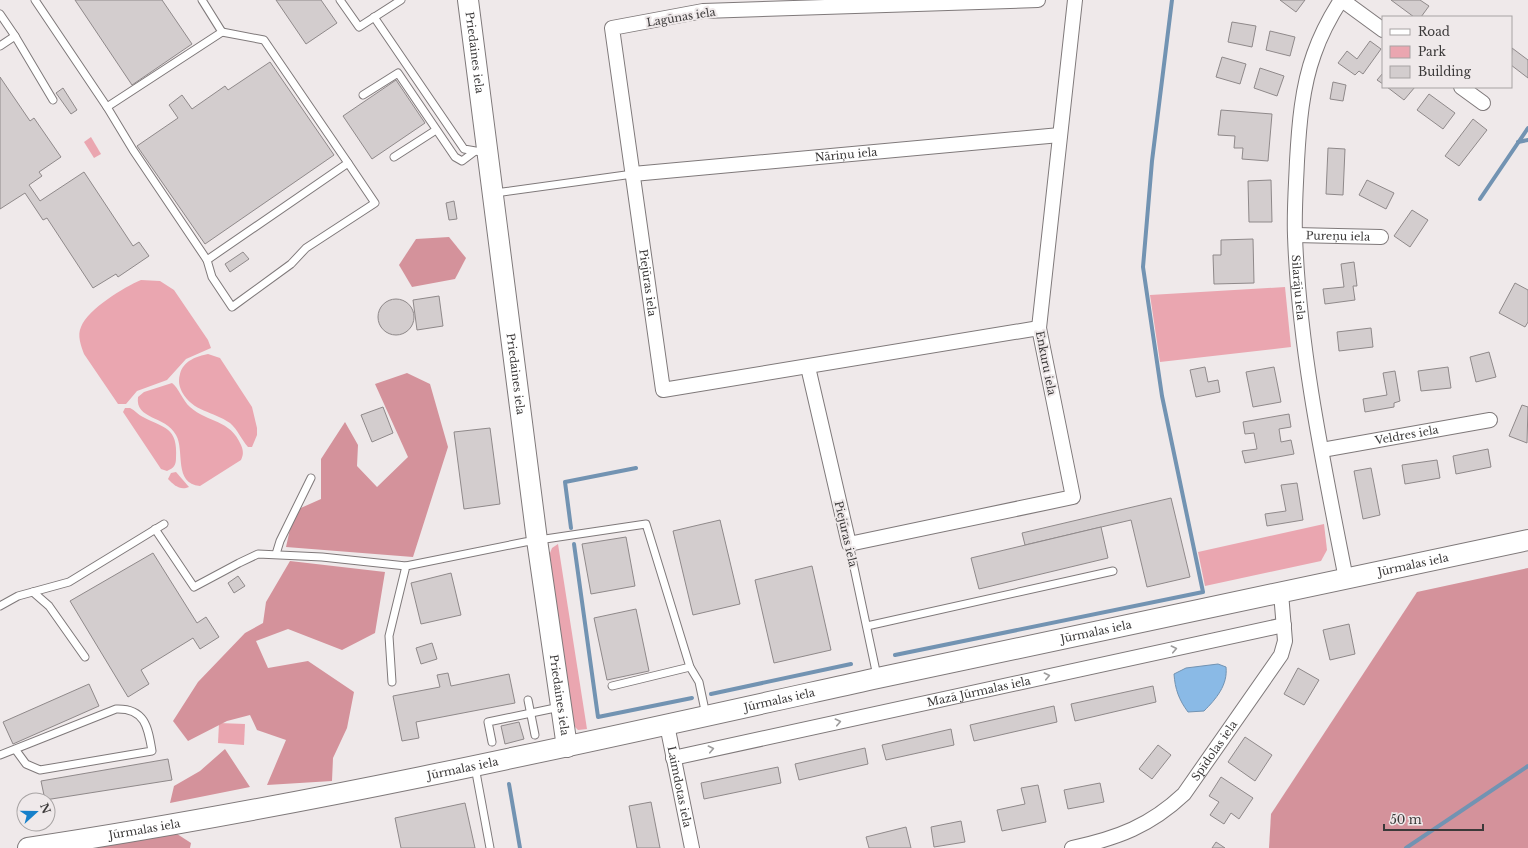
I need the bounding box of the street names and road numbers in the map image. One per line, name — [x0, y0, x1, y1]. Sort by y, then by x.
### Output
street label: Lagūnas iela — [646, 5, 717, 29]
street label: Priedaines iela — [463, 11, 487, 95]
street label: Nāriņu iela — [814, 145, 879, 164]
street label: Pureņu iela — [1306, 228, 1371, 244]
street label: Piejūras iela — [636, 248, 660, 318]
street label: Silarāju iela — [1289, 254, 1308, 322]
street label: Enkuru iela — [1033, 330, 1059, 397]
street label: Priedaines iela — [504, 332, 528, 416]
street label: Veldres iela — [1373, 422, 1440, 448]
street label: Piejūras iela — [832, 500, 861, 569]
street label: Jūrmalas iela — [1374, 550, 1451, 579]
street label: Jūrmalas iela — [1057, 617, 1134, 646]
street label: Priedaines iela — [547, 653, 572, 737]
street label: Mazā Jūrmalas iela — [926, 673, 1033, 710]
street label: Jūrmalas iela — [741, 685, 817, 715]
street label: Spīdolas iela — [1188, 717, 1241, 784]
street label: Laimdotas iela — [664, 745, 695, 829]
street label: Jūrmalas iela — [424, 754, 500, 783]
street label: Jūrmalas iela — [106, 816, 182, 842]

